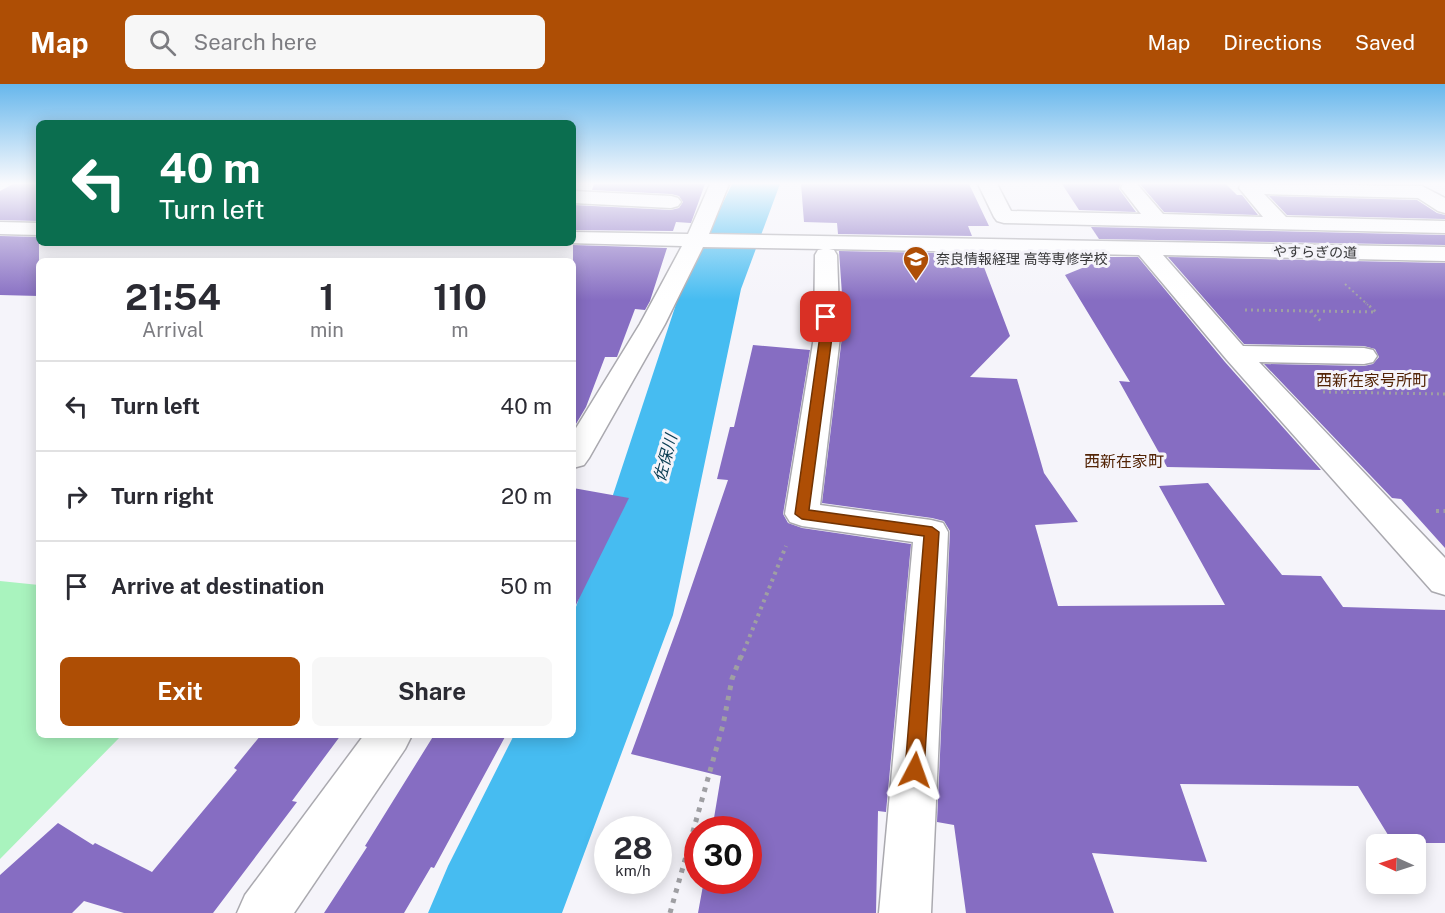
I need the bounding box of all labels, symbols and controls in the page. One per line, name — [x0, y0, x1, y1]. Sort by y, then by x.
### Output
search box — [125, 15, 545, 69]
text: Map — [30, 26, 89, 59]
icon: search — [146, 26, 179, 59]
text: Search here — [194, 29, 317, 55]
text: Map — [1148, 30, 1190, 55]
text: Directions — [1223, 30, 1322, 55]
text: Saved — [1355, 30, 1415, 55]
text: 40 m — [159, 143, 261, 192]
icon: left — [60, 144, 138, 222]
text: Turn left — [159, 193, 265, 225]
street label: やすらぎの道 — [1273, 243, 1357, 261]
school or university icon: 奈良情報経理 高等専修学校 — [901, 244, 931, 282]
place label: 奈良情報経理 高等専修学校 — [936, 251, 1107, 267]
text: 21:54 — [125, 276, 221, 318]
text: 1 — [319, 276, 335, 318]
text: 110 — [433, 276, 487, 318]
pin — [800, 291, 851, 342]
icon: arrive — [809, 300, 842, 333]
text: Arrival — [142, 318, 204, 342]
text: min — [310, 318, 344, 342]
text: m — [451, 318, 469, 342]
district label: 西新在家号所町 — [1316, 371, 1428, 390]
icon: left — [60, 390, 93, 423]
text: Turn left — [111, 393, 200, 419]
text: 40 m — [500, 393, 552, 419]
water label: 佐保川 — [650, 431, 681, 484]
district label: 西新在家町 — [1084, 452, 1164, 471]
icon: right — [60, 480, 93, 513]
text: Turn right — [111, 483, 214, 509]
text: 20 m — [501, 483, 552, 509]
icon: arrive — [60, 570, 93, 603]
text: Arrive at destination — [111, 573, 324, 599]
text: 50 m — [500, 573, 552, 599]
button: Exit — [60, 657, 300, 726]
button: Share — [312, 657, 552, 726]
position arrow — [883, 738, 947, 802]
speed limit sign: 30 — [684, 816, 762, 894]
text: 28 — [613, 830, 653, 866]
north arrow — [1366, 834, 1426, 894]
map controls — [1366, 834, 1426, 894]
text: km/h — [615, 862, 651, 879]

